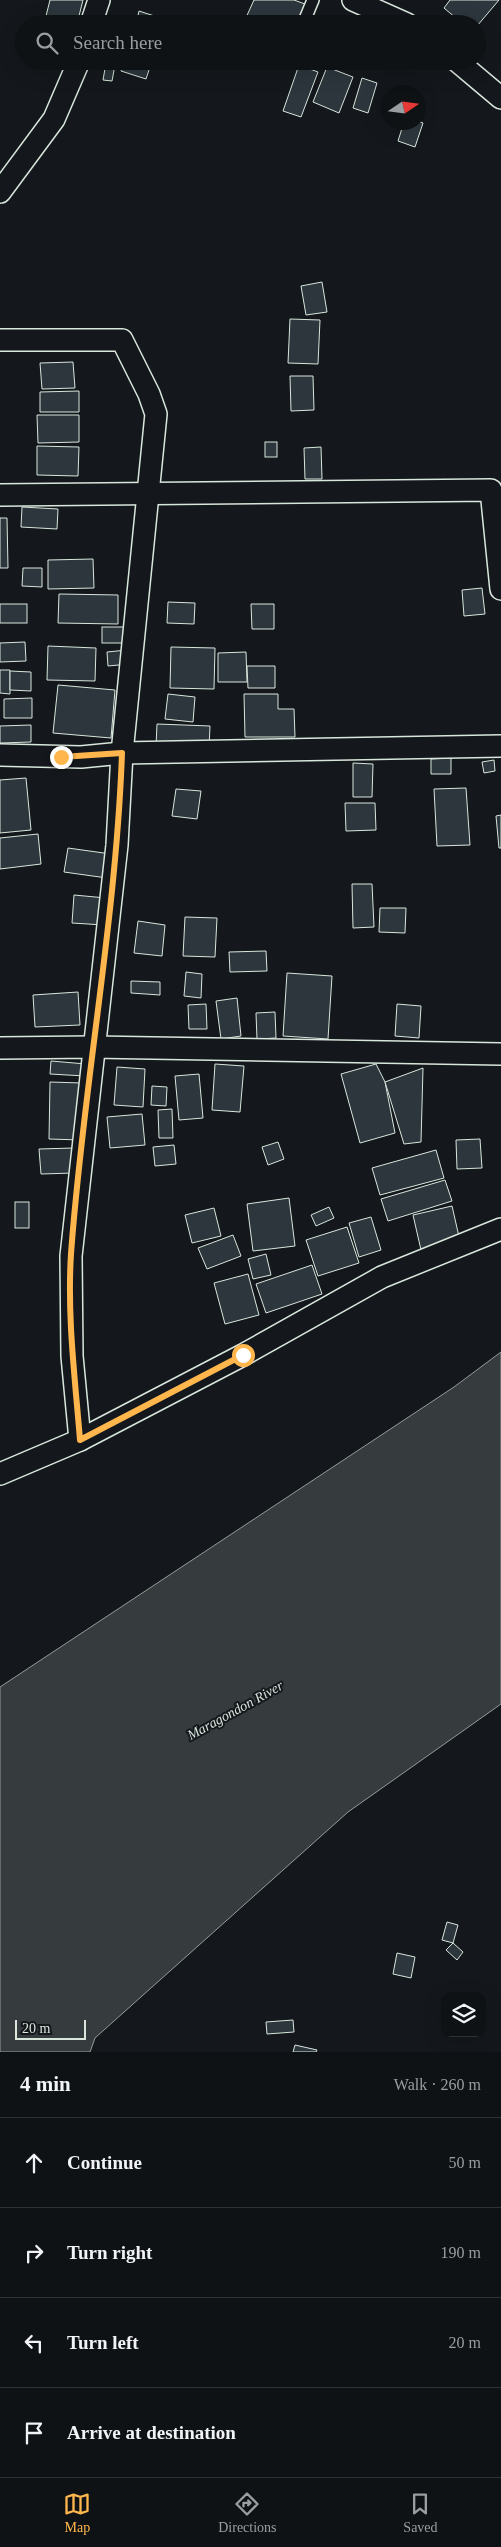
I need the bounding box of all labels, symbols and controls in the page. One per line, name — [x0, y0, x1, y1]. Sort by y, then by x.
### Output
search box — [15, 15, 486, 70]
icon: search — [33, 29, 61, 57]
text: Search here — [73, 32, 162, 53]
north arrow — [381, 85, 426, 130]
route end — [50, 746, 73, 769]
route start — [232, 1344, 255, 1367]
water label: Maragondon River — [184, 1678, 286, 1743]
map controls — [441, 1992, 486, 2037]
button: layers — [441, 1992, 486, 2037]
scale bar — [15, 2017, 86, 2040]
text: 20 m — [22, 2021, 50, 2036]
text: 4 min — [20, 2072, 71, 2096]
text: Walk · 260 m — [394, 2076, 481, 2093]
icon: ahead — [20, 2149, 48, 2177]
text: Continue — [67, 2152, 142, 2173]
text: 50 m — [449, 2154, 481, 2171]
icon: right — [20, 2239, 48, 2267]
text: Turn right — [67, 2242, 152, 2263]
text: 190 m — [441, 2244, 481, 2261]
icon: left — [20, 2329, 48, 2357]
text: Turn left — [67, 2332, 139, 2353]
text: 20 m — [449, 2334, 481, 2351]
icon: arrive — [20, 2419, 48, 2447]
text: Arrive at destination — [67, 2422, 236, 2443]
tab: Map — [63, 2490, 91, 2536]
tab: Directions — [218, 2490, 277, 2536]
tab: Saved — [403, 2490, 438, 2536]

